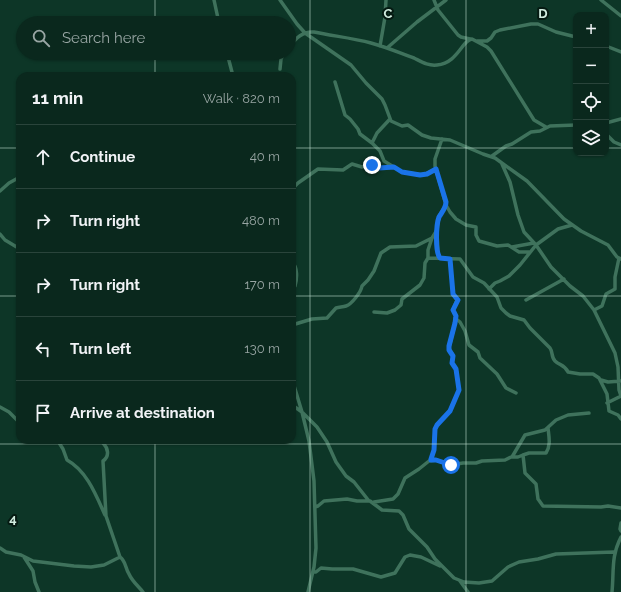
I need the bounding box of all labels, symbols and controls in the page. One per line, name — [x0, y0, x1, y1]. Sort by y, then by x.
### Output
text: C — [384, 6, 393, 21]
text: D — [538, 6, 548, 21]
map controls — [573, 12, 609, 156]
button: + — [573, 12, 609, 48]
search box — [16, 16, 296, 60]
icon: search — [30, 27, 52, 49]
text: Search here — [62, 29, 145, 47]
button: − — [573, 48, 609, 84]
button: locate — [573, 84, 609, 120]
text: 11 min — [32, 88, 83, 108]
text: Walk · 820 m — [203, 91, 280, 106]
button: layers — [573, 120, 609, 156]
icon: ahead — [32, 146, 54, 168]
text: Continue — [70, 148, 135, 166]
text: 40 m — [250, 149, 280, 164]
route end — [363, 156, 381, 174]
icon: right — [32, 210, 54, 232]
text: Turn right — [70, 212, 140, 230]
text: 480 m — [242, 213, 280, 228]
icon: right — [32, 274, 54, 296]
text: Turn right — [70, 276, 140, 294]
text: 170 m — [244, 277, 280, 292]
icon: left — [32, 338, 54, 360]
text: Turn left — [70, 340, 131, 358]
text: 130 m — [244, 341, 280, 356]
icon: arrive — [32, 402, 54, 424]
text: Arrive at destination — [70, 404, 215, 422]
route start — [442, 456, 460, 474]
text: 4 — [9, 511, 17, 526]

